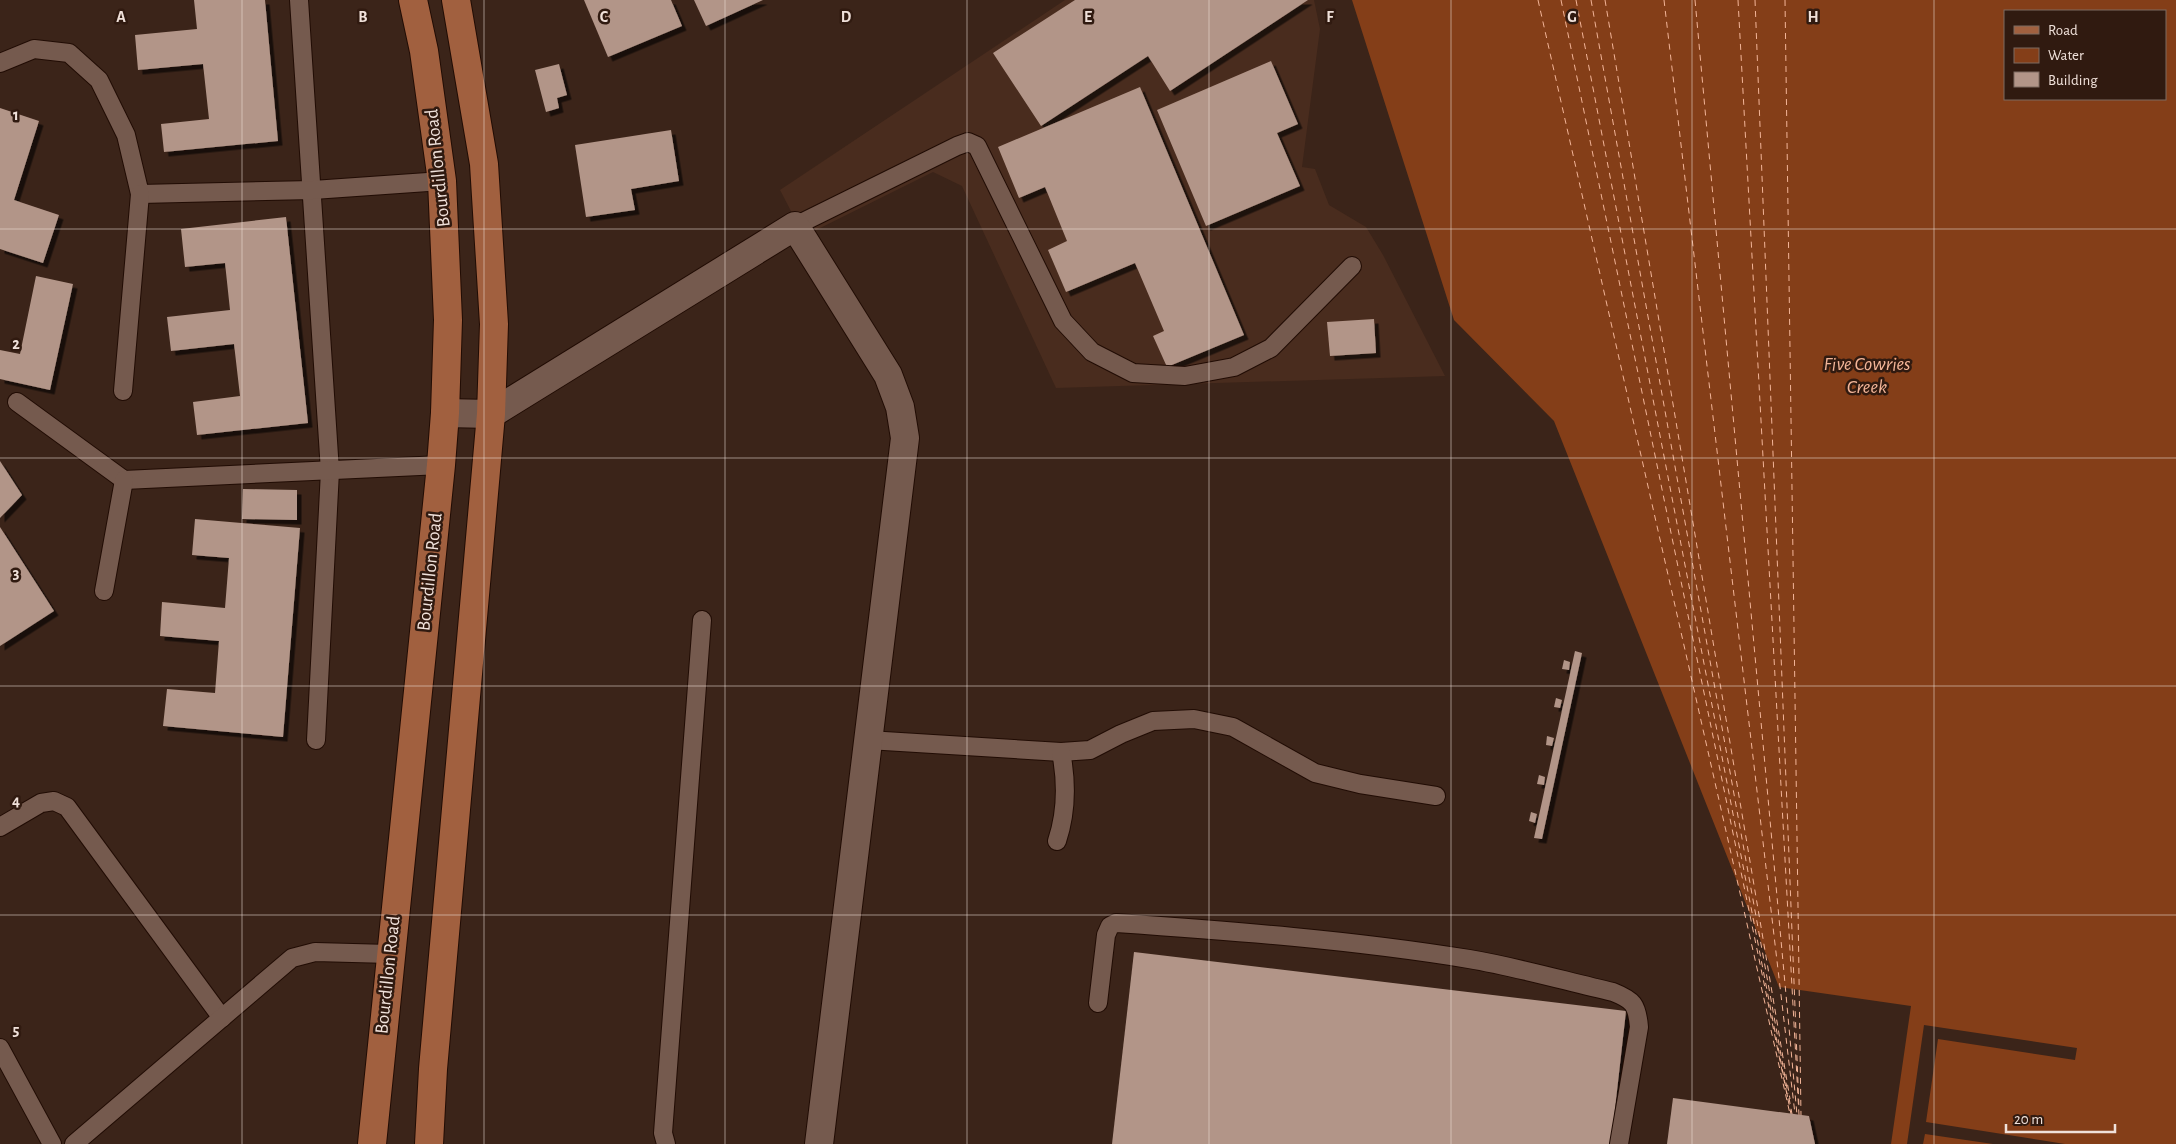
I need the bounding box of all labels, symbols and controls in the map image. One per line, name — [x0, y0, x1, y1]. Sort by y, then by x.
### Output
text: A — [116, 9, 126, 25]
text: B — [358, 9, 368, 25]
text: C — [600, 9, 609, 25]
text: D — [841, 9, 852, 25]
text: E — [1084, 9, 1092, 25]
text: F — [1326, 9, 1334, 25]
text: G — [1567, 9, 1577, 25]
text: H — [1807, 9, 1819, 25]
legend — [2004, 10, 2166, 100]
text: Road — [2048, 23, 2078, 38]
text: Water — [2048, 48, 2084, 63]
text: Building — [2048, 73, 2098, 88]
text: 1 — [13, 107, 19, 123]
street label: Bourdillon Road — [422, 108, 454, 228]
text: 2 — [12, 336, 20, 352]
water label: Five Cowries Creek — [1824, 354, 1911, 397]
street label: Bourdillon Road — [414, 512, 446, 632]
text: 3 — [13, 565, 20, 581]
text: 4 — [12, 793, 20, 809]
street label: Bourdillon Road — [372, 915, 404, 1035]
text: 5 — [13, 1022, 20, 1038]
scale bar — [2006, 1102, 2115, 1134]
text: 20 m — [2014, 1112, 2043, 1127]

